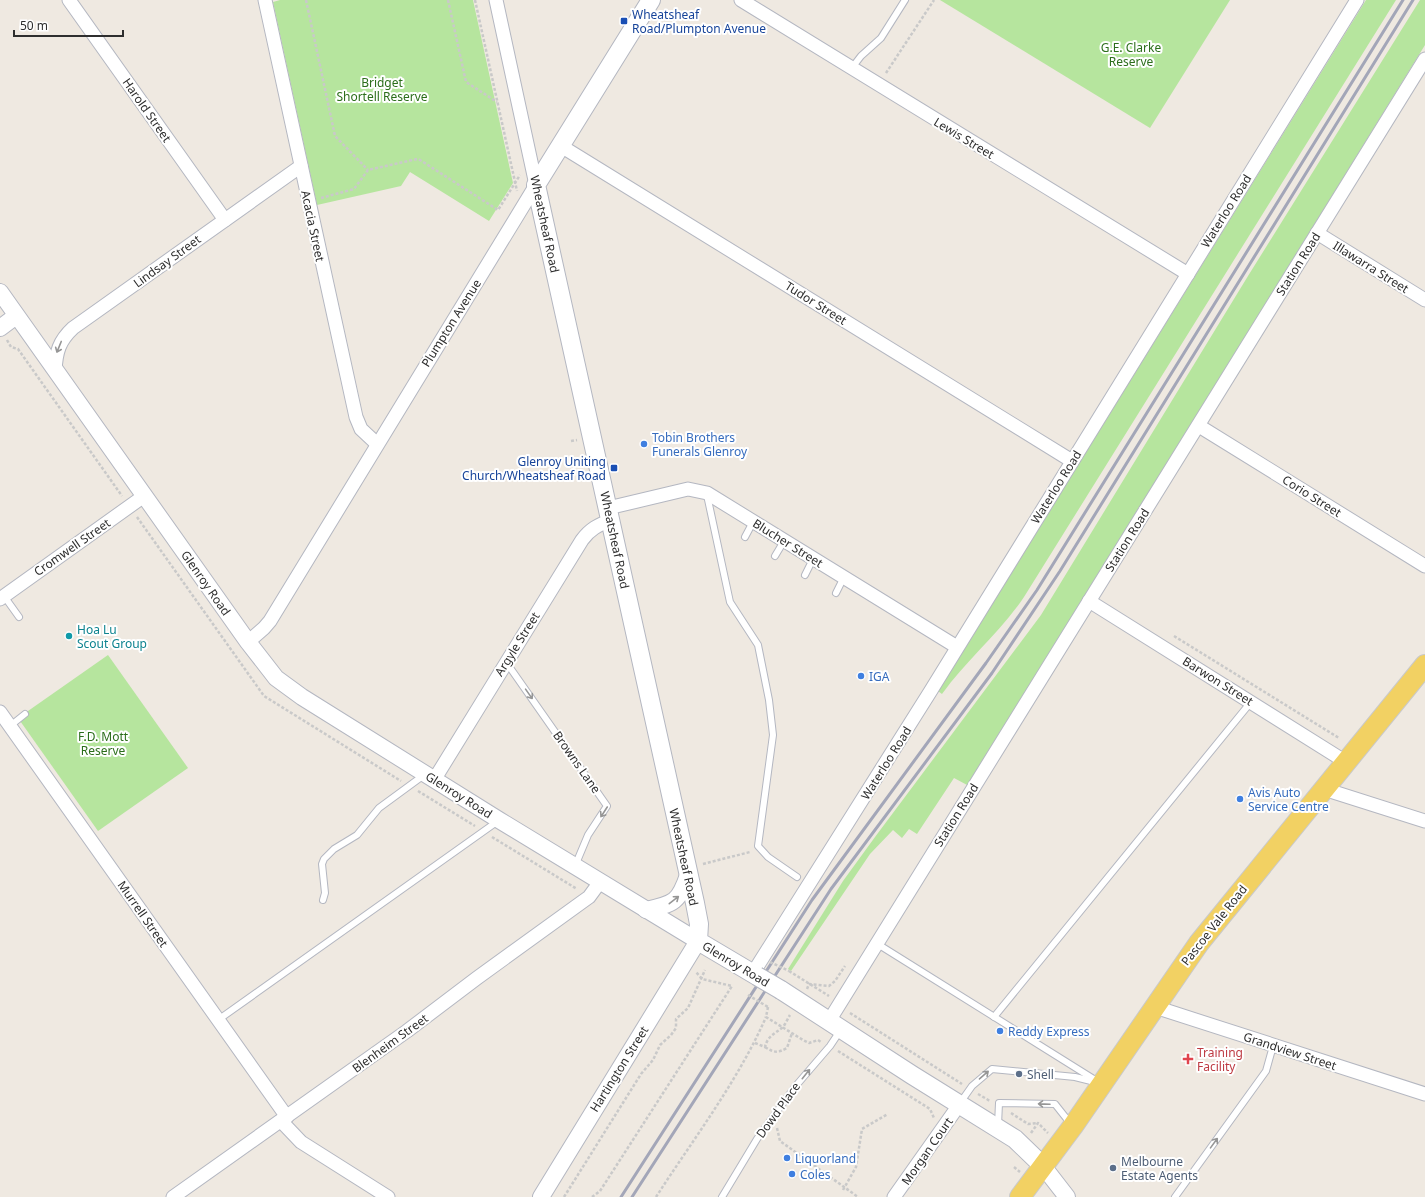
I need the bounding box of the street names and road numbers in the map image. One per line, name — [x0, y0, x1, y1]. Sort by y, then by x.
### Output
street label: Harold Street — [119, 75, 176, 146]
street label: Lewis Street — [931, 113, 998, 163]
street label: Waterloo Road — [1197, 171, 1255, 251]
street label: Wheatsheaf Road — [526, 174, 564, 274]
street label: Acacia Street — [297, 189, 329, 264]
street label: Station Road — [1272, 229, 1324, 299]
street label: Lindsay Street — [130, 230, 205, 291]
street label: Illawarra Street — [1330, 237, 1413, 297]
street label: Plumpton Avenue — [417, 276, 485, 370]
street label: Tudor Street — [782, 277, 851, 329]
street label: Waterloo Road — [1027, 447, 1085, 527]
street label: Corio Street — [1279, 471, 1345, 521]
street label: Wheatsheaf Road — [596, 490, 634, 590]
street label: Station Road — [1101, 505, 1153, 575]
street label: Cromwell Street — [30, 514, 114, 580]
street label: Blucher Street — [750, 515, 827, 572]
street label: Glenroy Road — [177, 547, 235, 619]
street label: Argyle Street — [491, 608, 544, 679]
street label: Barwon Street — [1179, 653, 1257, 710]
street label: Waterloo Road — [857, 723, 915, 803]
street label: Browns Lane — [549, 727, 605, 797]
street label: Glenroy Road — [422, 768, 496, 822]
street label: Station Road — [930, 780, 982, 850]
street label: Wheatsheaf Road — [665, 807, 703, 907]
street label: Murrell Street — [114, 877, 173, 951]
street label: Pascoe Vale Road — [1177, 881, 1251, 969]
street label: Glenroy Road — [699, 937, 773, 991]
street label: Blenheim Street — [349, 1009, 432, 1076]
street label: Hartington Street — [586, 1022, 653, 1115]
street label: Grandview Street — [1241, 1028, 1339, 1074]
street label: Dowd Place — [752, 1078, 804, 1141]
street label: Morgan Court — [897, 1113, 957, 1188]

